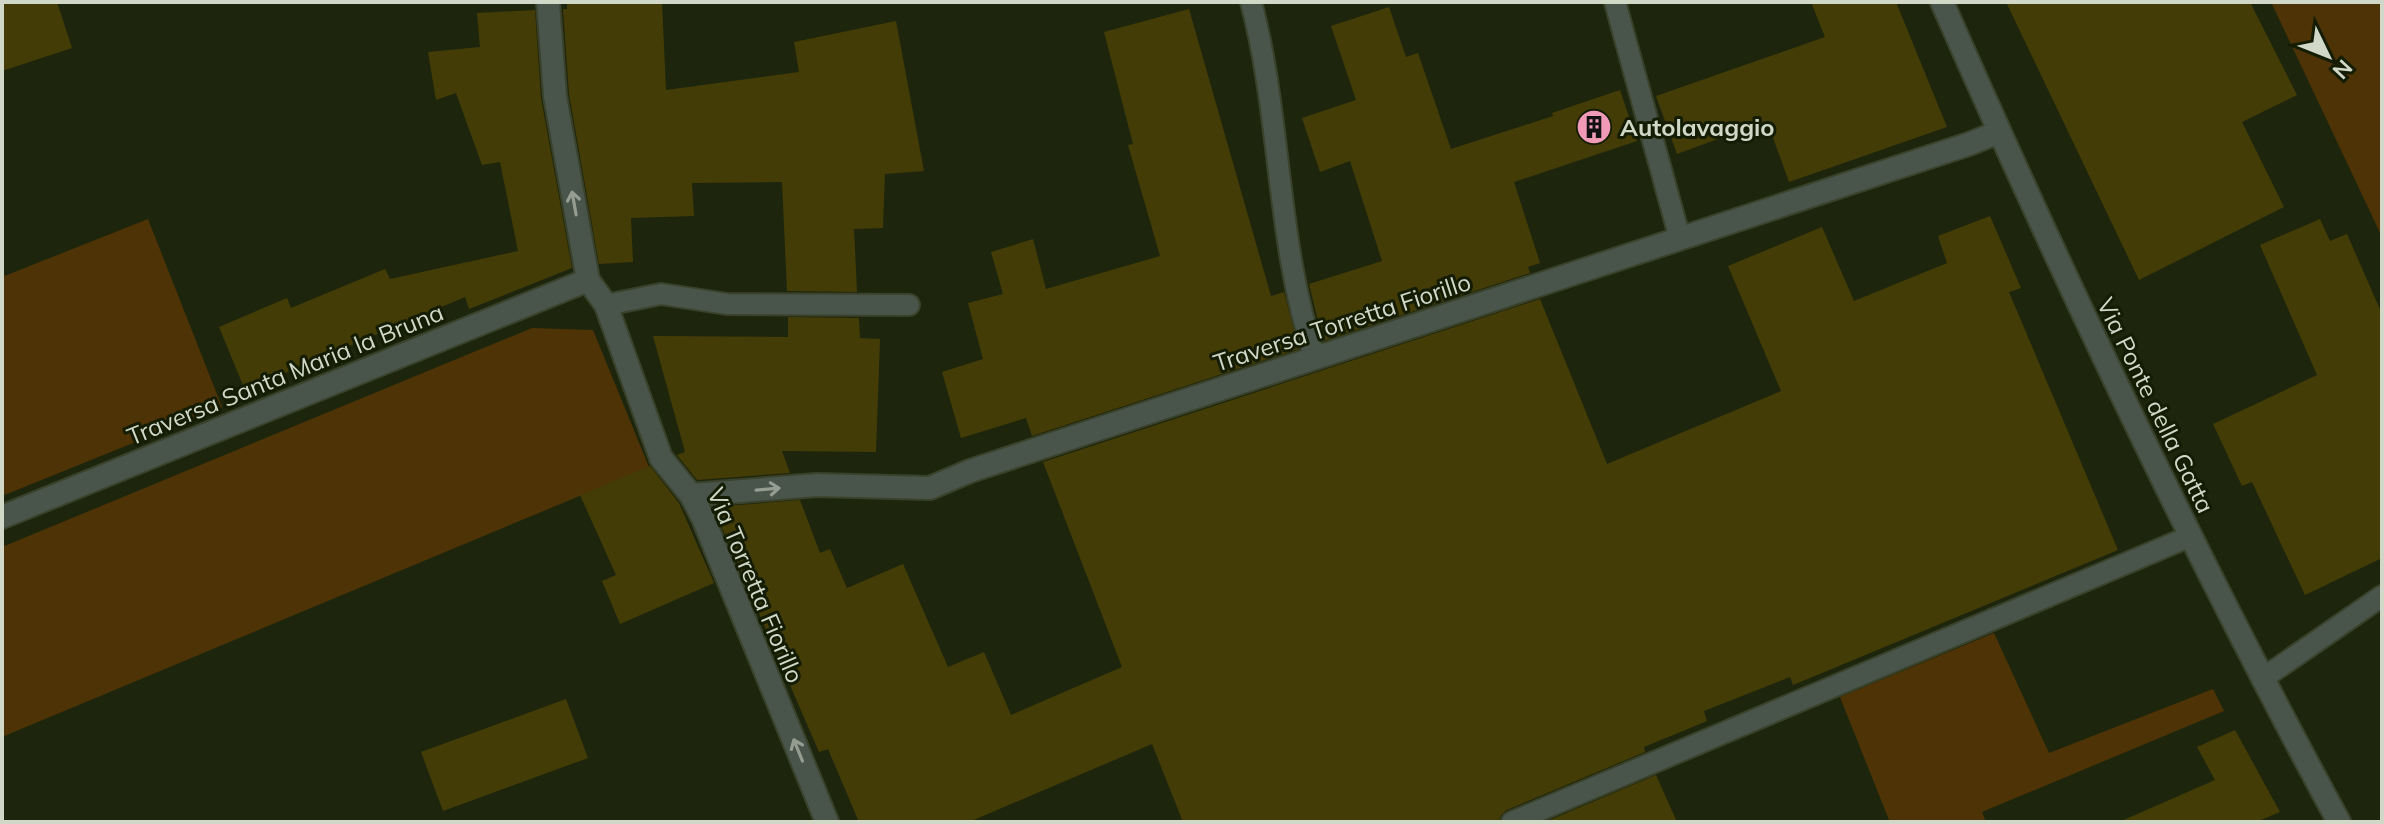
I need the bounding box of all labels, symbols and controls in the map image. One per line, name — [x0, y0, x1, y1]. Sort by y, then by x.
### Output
north arrow — [2288, 16, 2368, 96]
text: N — [2327, 54, 2359, 85]
building icon: Autolavaggio — [1575, 108, 1613, 146]
place label: Autolavaggio — [1620, 112, 1775, 142]
one-way arrow — [566, 191, 581, 216]
street label: Traversa Torretta Fiorillo — [1210, 266, 1474, 378]
street label: Via Ponte della Gatta — [2091, 292, 2221, 518]
street label: Traversa Santa Maria la Bruna — [122, 297, 448, 451]
one-way arrow — [754, 481, 781, 496]
street label: Via Torretta Fiorillo — [701, 483, 811, 687]
one-way arrow — [789, 738, 804, 763]

